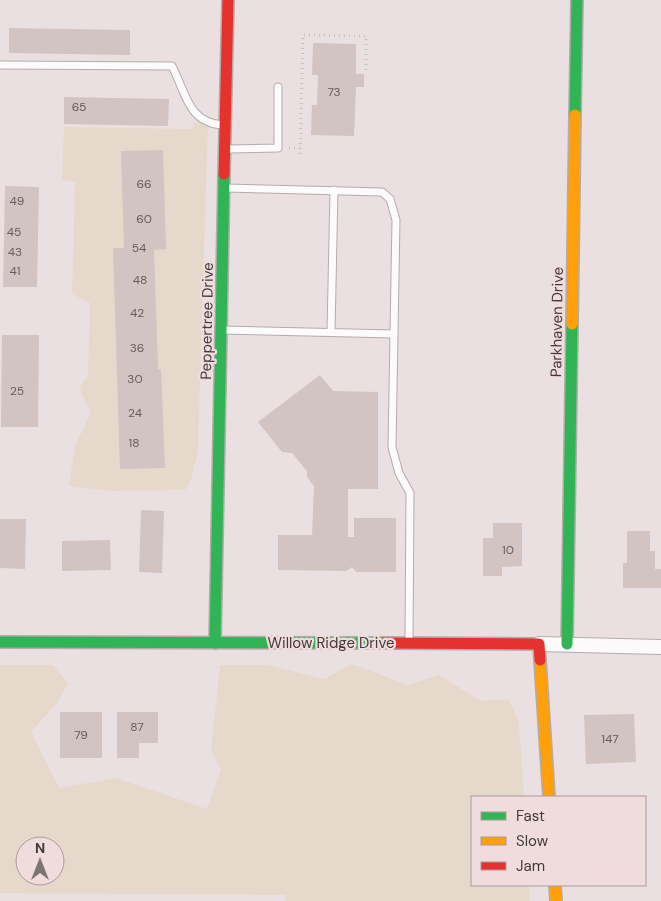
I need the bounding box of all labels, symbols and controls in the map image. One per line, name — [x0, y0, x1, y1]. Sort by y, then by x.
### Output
house number: 73 — [327, 84, 341, 100]
house number: 65 — [72, 99, 86, 115]
house number: 66 — [136, 176, 152, 192]
house number: 49 — [10, 193, 24, 209]
house number: 60 — [136, 211, 152, 227]
house number: 45 — [7, 224, 21, 240]
house number: 54 — [132, 240, 146, 256]
house number: 43 — [8, 244, 22, 260]
street label: Peppertree Drive — [196, 262, 218, 380]
house number: 41 — [9, 263, 21, 279]
street label: Parkhaven Drive — [546, 267, 568, 377]
house number: 48 — [133, 272, 147, 288]
house number: 42 — [130, 305, 144, 321]
house number: 36 — [130, 340, 144, 356]
house number: 30 — [127, 371, 143, 387]
house number: 25 — [10, 383, 24, 399]
house number: 24 — [128, 405, 142, 421]
house number: 18 — [128, 435, 140, 451]
house number: 10 — [502, 542, 514, 558]
street label: Willow Ridge Drive — [268, 633, 394, 653]
house number: 87 — [130, 719, 144, 735]
house number: 79 — [74, 727, 88, 743]
house number: 147 — [601, 731, 619, 747]
legend — [471, 796, 646, 886]
text: Fast — [516, 806, 545, 826]
text: Slow — [516, 831, 549, 851]
north arrow — [15, 836, 65, 886]
text: N — [35, 839, 45, 857]
text: Jam — [516, 856, 545, 876]

